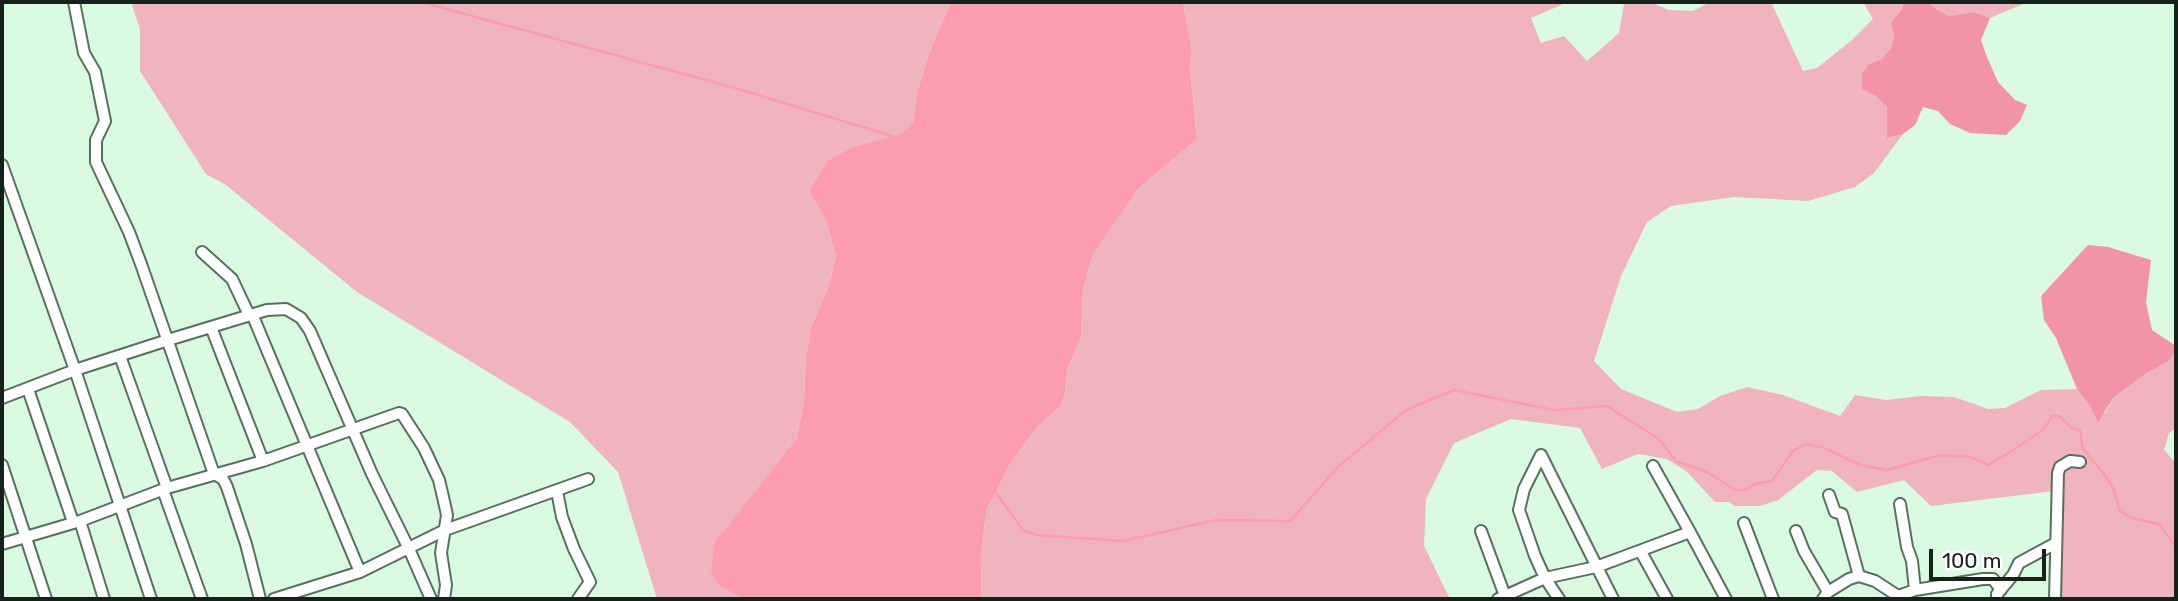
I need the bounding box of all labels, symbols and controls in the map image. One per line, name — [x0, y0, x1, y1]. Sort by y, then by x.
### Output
scale bar — [1933, 534, 2050, 578]
text: 100 m — [1942, 548, 2001, 573]

